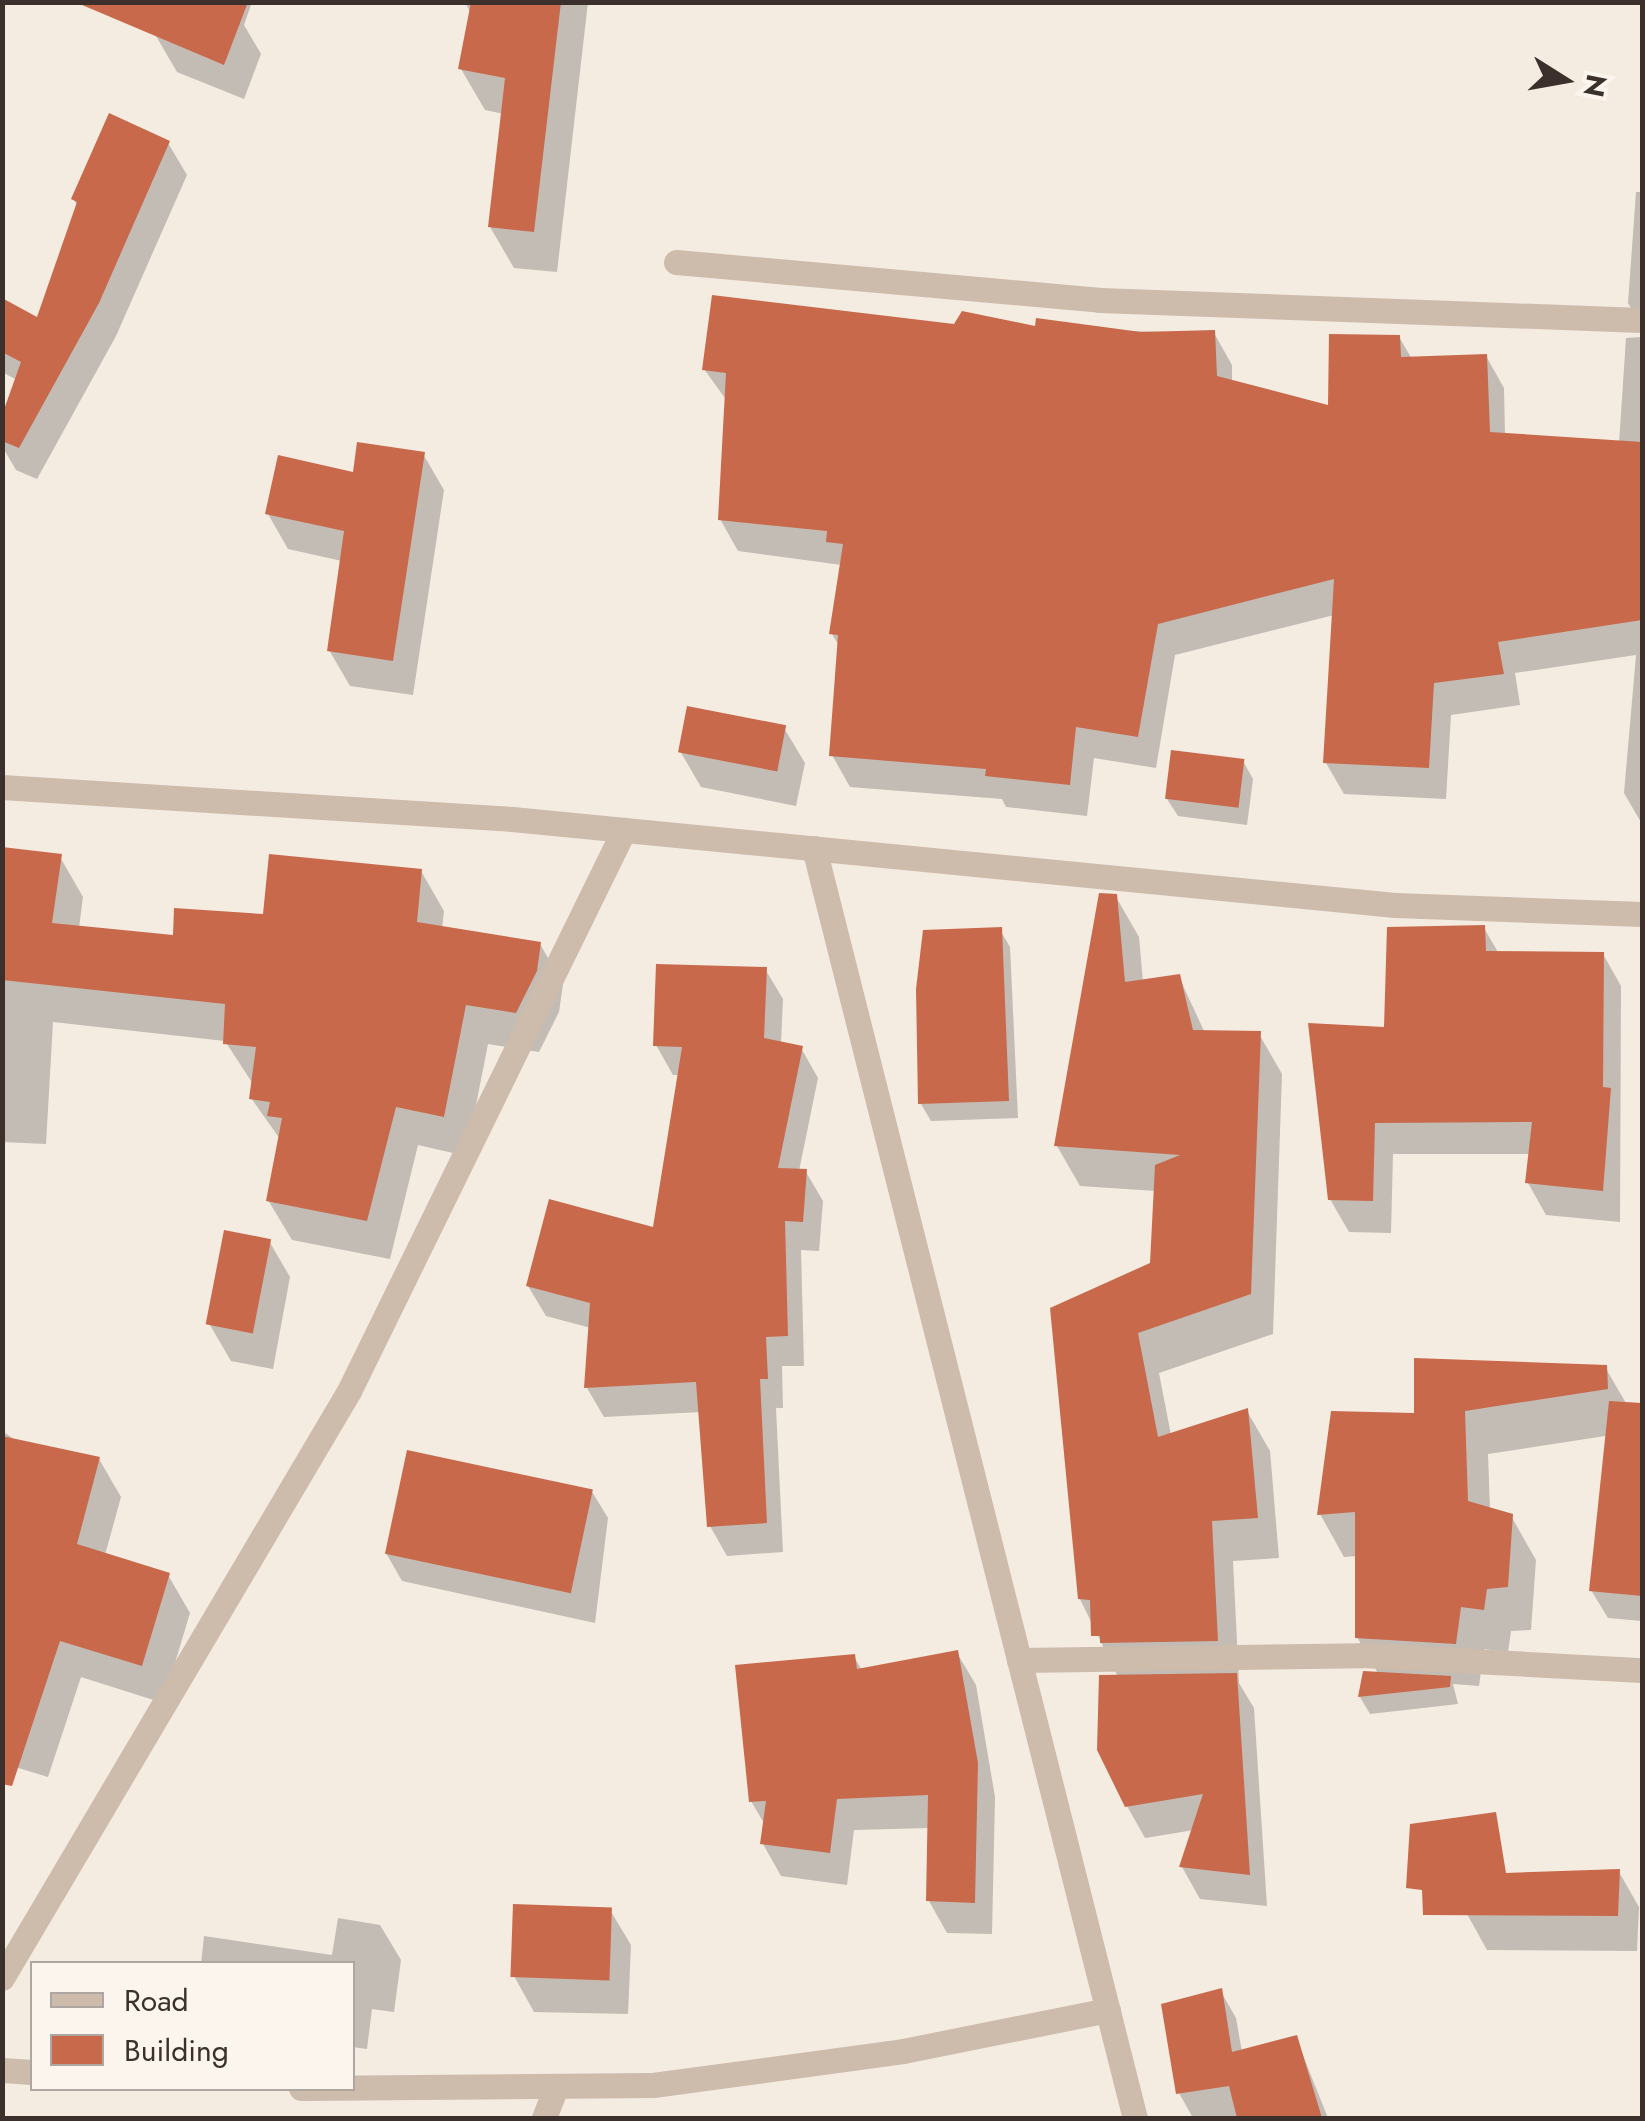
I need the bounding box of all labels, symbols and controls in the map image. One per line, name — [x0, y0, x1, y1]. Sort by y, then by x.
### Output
north arrow — [1515, 30, 1615, 130]
text: N — [1573, 71, 1617, 101]
legend — [30, 1961, 355, 2091]
text: Road — [124, 1979, 189, 2022]
text: Building — [124, 2029, 229, 2072]

